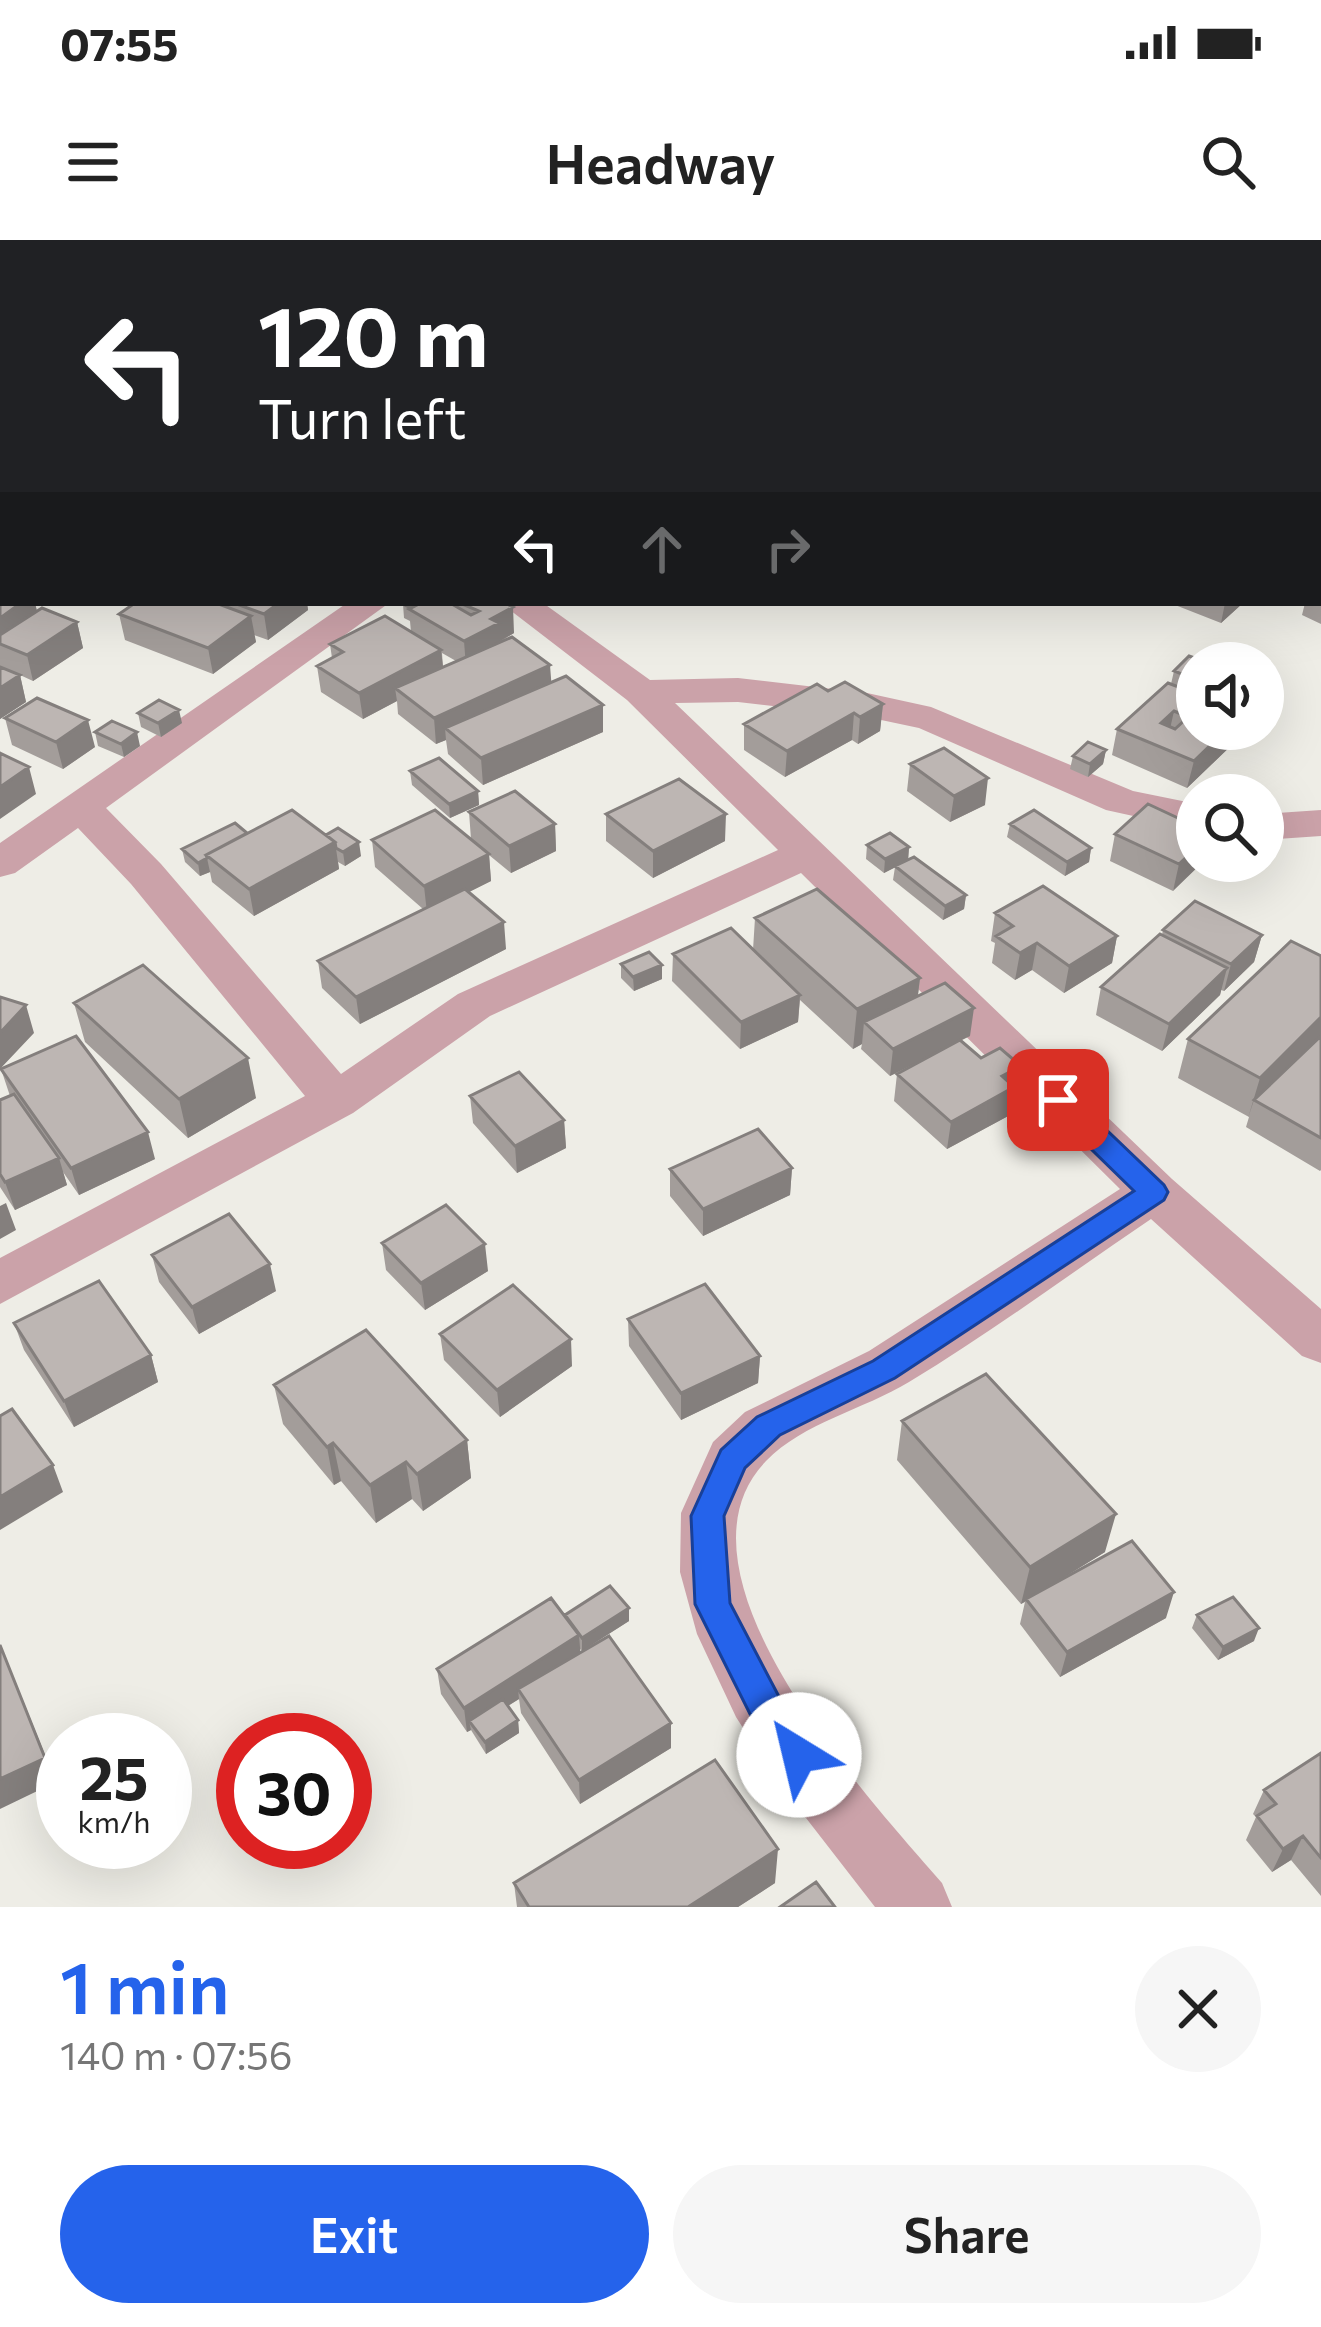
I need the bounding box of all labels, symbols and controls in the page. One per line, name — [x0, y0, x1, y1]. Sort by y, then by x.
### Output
text: 07:55 — [60, 15, 179, 70]
icon: menu — [60, 129, 126, 195]
text: Headway — [546, 129, 775, 195]
icon: search — [1195, 129, 1261, 195]
text: 120 m — [258, 282, 488, 384]
icon: left — [60, 288, 216, 444]
text: Turn left — [258, 384, 466, 450]
icon: left — [503, 516, 569, 582]
icon: ahead — [629, 516, 695, 582]
icon: right — [755, 516, 821, 582]
map controls — [1176, 642, 1284, 882]
button: sound — [1176, 642, 1284, 750]
button: search — [1176, 774, 1284, 882]
pin — [1007, 1049, 1109, 1151]
icon: arrive — [1025, 1067, 1091, 1133]
position arrow — [736, 1692, 862, 1818]
speed limit sign: 30 — [216, 1713, 372, 1869]
text: 25 — [79, 1739, 149, 1812]
text: km/h — [78, 1802, 150, 1839]
text: 1 min — [60, 1941, 230, 2029]
button: close — [1135, 1946, 1261, 2072]
text: 140 m · 07:56 — [60, 2030, 292, 2078]
button: Exit — [60, 2165, 649, 2303]
button: Share — [673, 2165, 1261, 2303]

